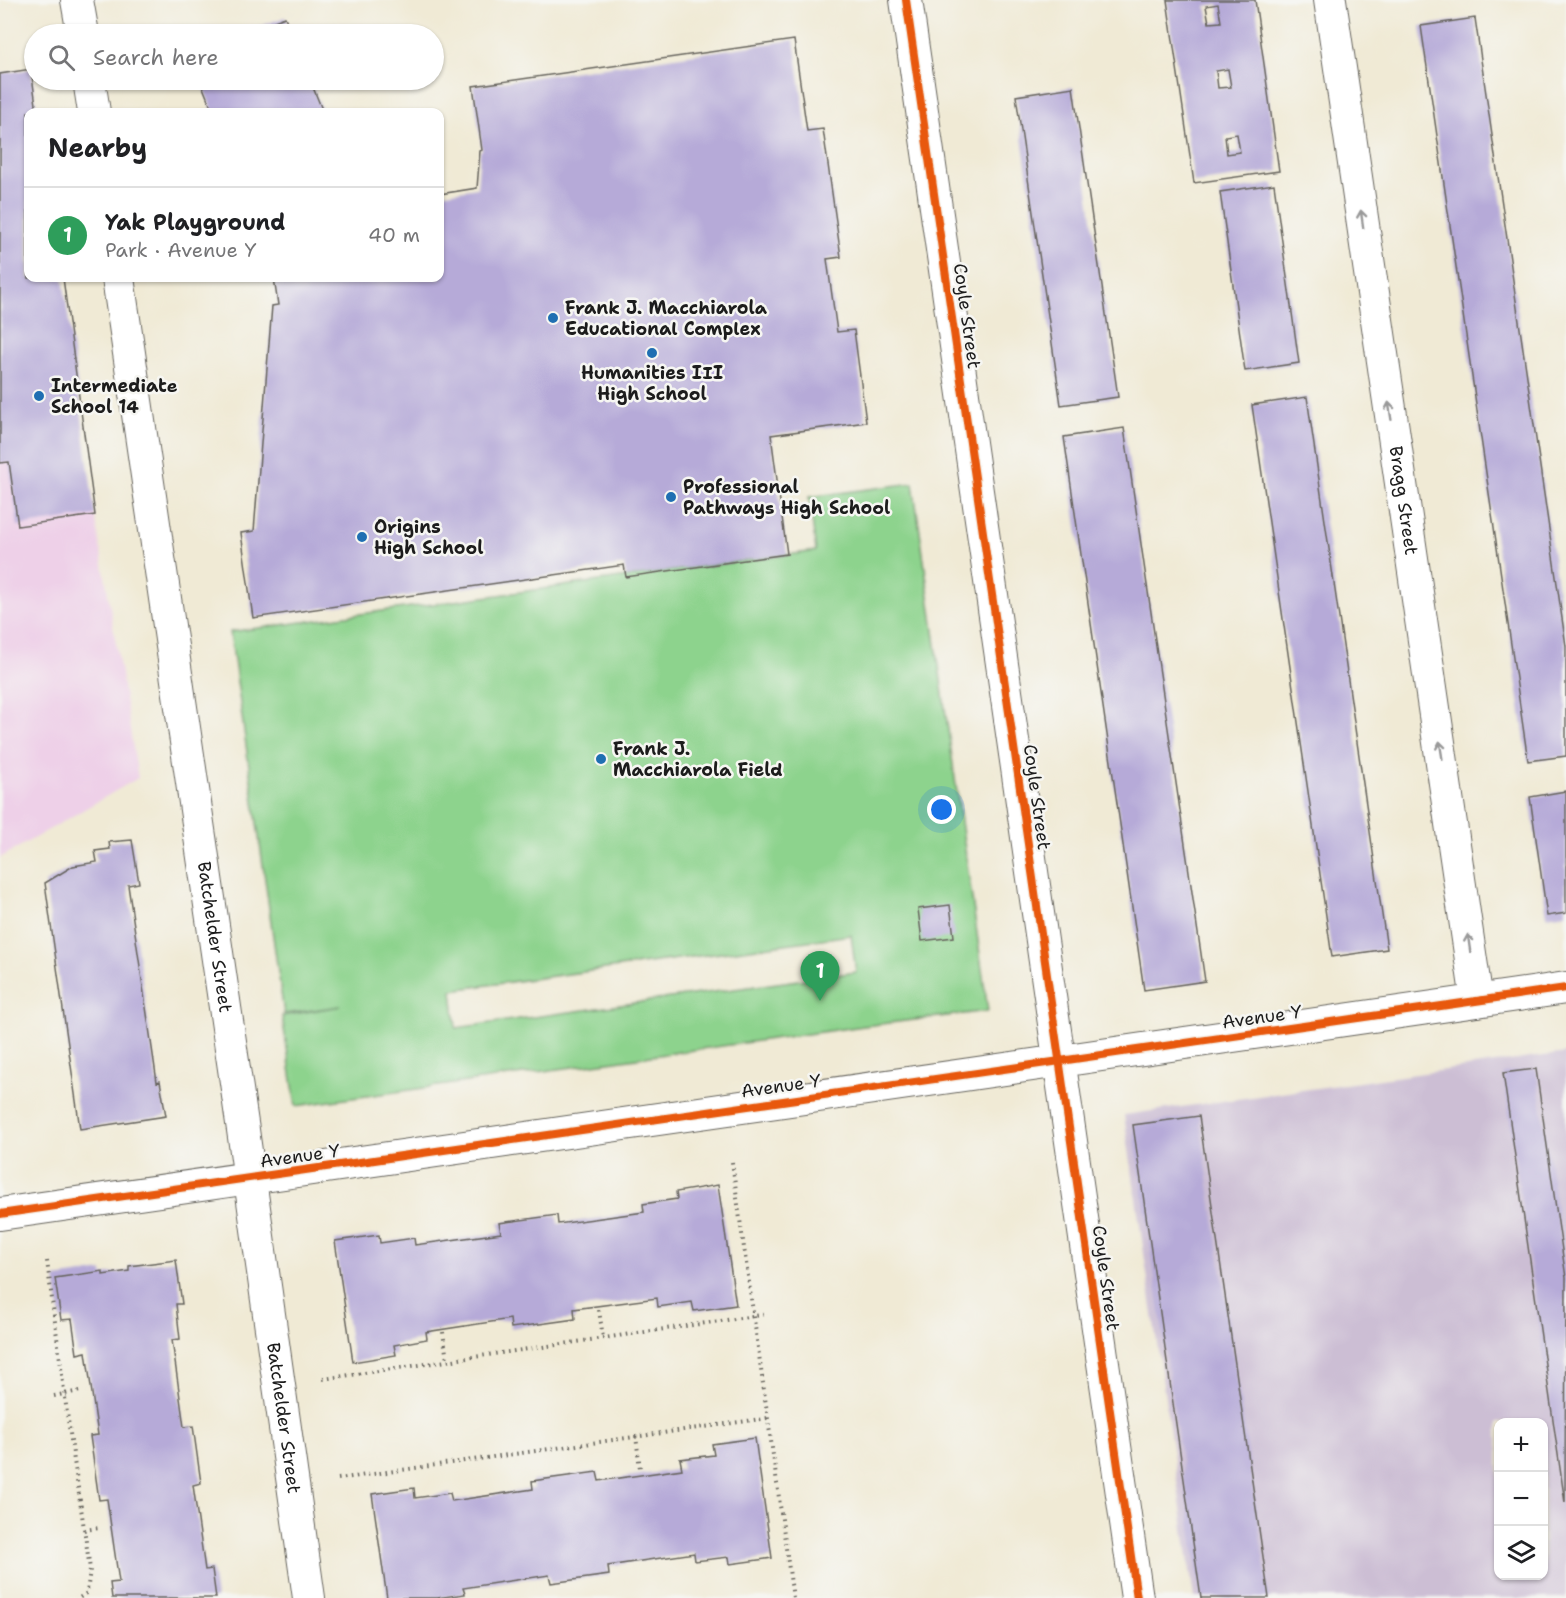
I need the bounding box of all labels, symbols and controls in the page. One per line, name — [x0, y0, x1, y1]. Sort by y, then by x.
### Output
search box — [24, 24, 444, 90]
icon: search — [45, 41, 78, 74]
text: Search here — [93, 43, 219, 72]
text: Nearby — [48, 130, 147, 165]
text: Yak Playground — [105, 208, 285, 237]
one-way arrow — [1357, 209, 1368, 229]
text: 1 — [63, 222, 72, 248]
text: 40 m — [368, 222, 420, 248]
text: Park · Avenue Y — [105, 237, 257, 263]
street label: Coyle Street — [948, 262, 986, 370]
place label: Frank J. Macchiarola Educational Complex — [565, 296, 768, 341]
marker: Frank J. Macchiarola Educational Complex — [546, 311, 560, 325]
marker: Humanities III High School — [645, 346, 659, 360]
place label: Humanities III High School — [581, 361, 723, 406]
place label: Intermediate School 14 — [51, 374, 178, 419]
marker: Intermediate School 14 — [32, 389, 46, 403]
one-way arrow — [1385, 402, 1396, 422]
street label: Bragg Street — [1384, 445, 1423, 557]
place label: Professional Pathways High School — [683, 475, 890, 520]
marker: Professional Pathways High School — [664, 490, 678, 504]
place label: Origins High School — [374, 515, 483, 560]
marker: Origins High School — [355, 530, 369, 544]
place label: Frank J. Macchiarola Field — [613, 737, 783, 782]
one-way arrow — [1435, 740, 1446, 760]
street label: Coyle Street — [1018, 743, 1056, 851]
marker: Frank J. Macchiarola Field — [594, 752, 608, 766]
your location — [927, 795, 956, 824]
street label: Batchelder Street — [192, 860, 238, 1014]
one-way arrow — [1464, 933, 1475, 953]
pin: 1 — [800, 952, 840, 1001]
street label: Avenue Y — [1220, 1000, 1304, 1034]
street label: Avenue Y — [739, 1069, 823, 1103]
street label: Avenue Y — [258, 1139, 342, 1173]
street label: Coyle Street — [1087, 1224, 1125, 1332]
street label: Batchelder Street — [261, 1341, 306, 1495]
map controls — [1494, 1418, 1548, 1580]
button: + — [1494, 1418, 1548, 1472]
button: − — [1494, 1472, 1548, 1526]
button: layers — [1494, 1526, 1548, 1580]

